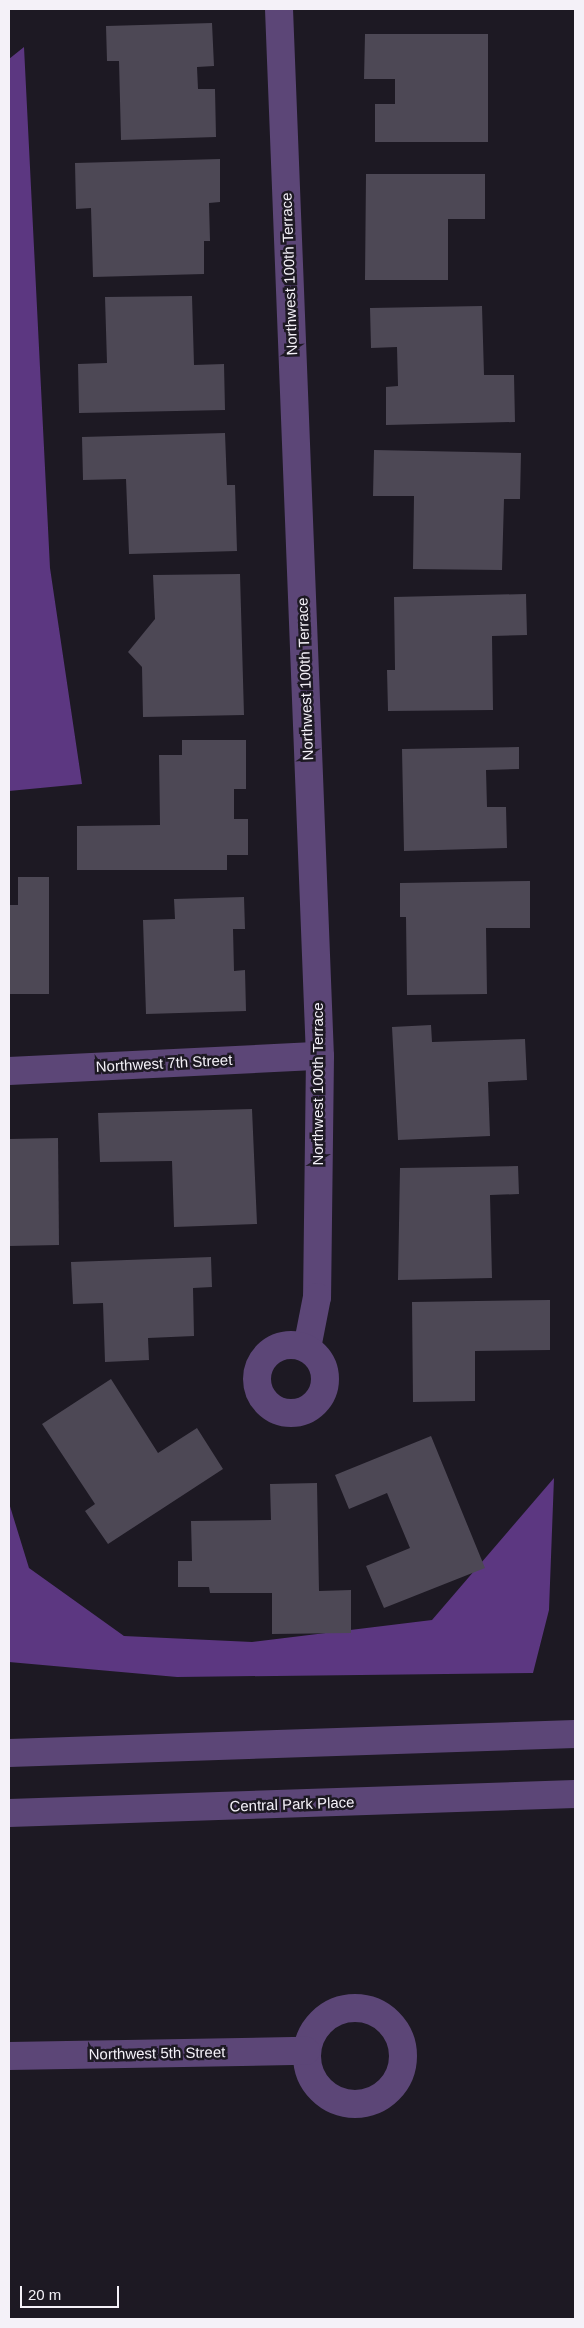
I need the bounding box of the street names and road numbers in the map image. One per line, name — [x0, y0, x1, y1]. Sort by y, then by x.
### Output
street label: Northwest 100th Terrace — [277, 192, 301, 356]
street label: Northwest 100th Terrace — [293, 597, 317, 761]
street label: Northwest 100th Terrace — [309, 1002, 327, 1166]
street label: Northwest 7th Street — [95, 1050, 233, 1076]
street label: Central Park Place — [229, 1793, 355, 1815]
street label: Northwest 5th Street — [88, 2043, 226, 2063]

